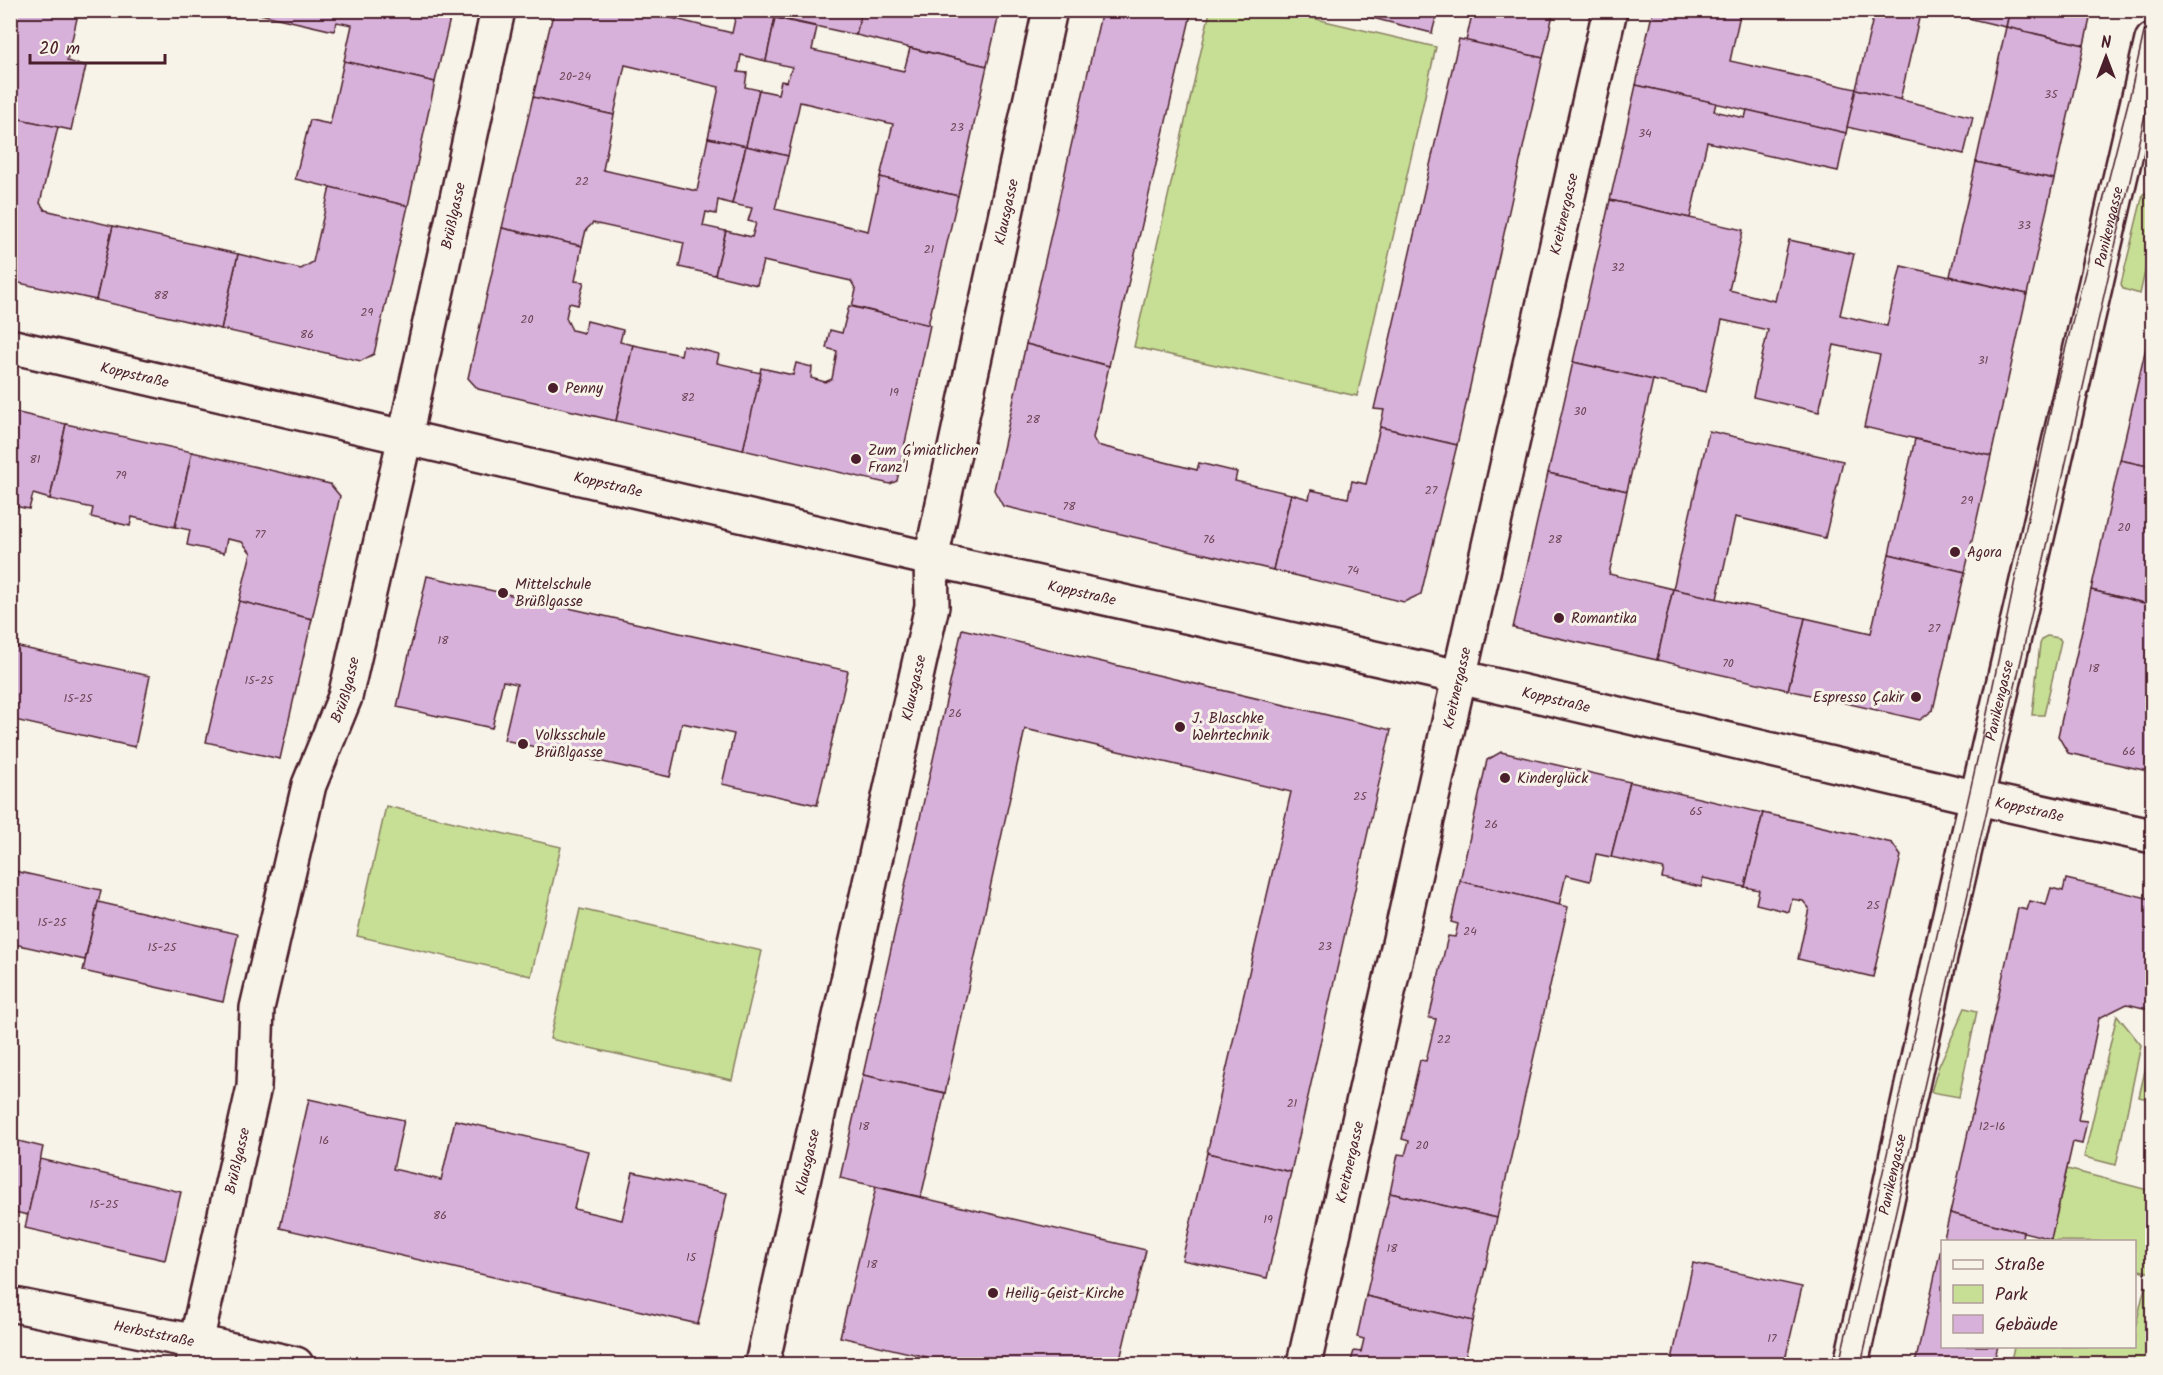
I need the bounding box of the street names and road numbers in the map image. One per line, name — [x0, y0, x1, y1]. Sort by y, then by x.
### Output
street label: Kreitnergasse — [1544, 171, 1586, 258]
street label: Klausgasse — [988, 177, 1026, 247]
street label: Brüßlgasse — [435, 180, 473, 252]
street label: Panikengasse — [2089, 184, 2131, 270]
street label: Koppstraße — [98, 356, 171, 395]
street label: Koppstraße — [571, 466, 645, 505]
street label: Koppstraße — [1045, 574, 1119, 613]
street label: Kreitnergasse — [1437, 645, 1479, 732]
street label: Klausgasse — [896, 652, 934, 723]
street label: Brüßlgasse — [325, 654, 367, 727]
street label: Panikengasse — [1979, 658, 2021, 743]
street label: Koppstraße — [1519, 681, 1593, 720]
street label: Koppstraße — [1993, 791, 2066, 829]
street label: Kreitnergasse — [1330, 1119, 1372, 1206]
street label: Brüßlgasse — [219, 1125, 257, 1197]
street label: Klausgasse — [789, 1127, 827, 1198]
street label: Panikengasse — [1873, 1132, 1914, 1217]
street label: Herbststraße — [111, 1314, 196, 1354]

